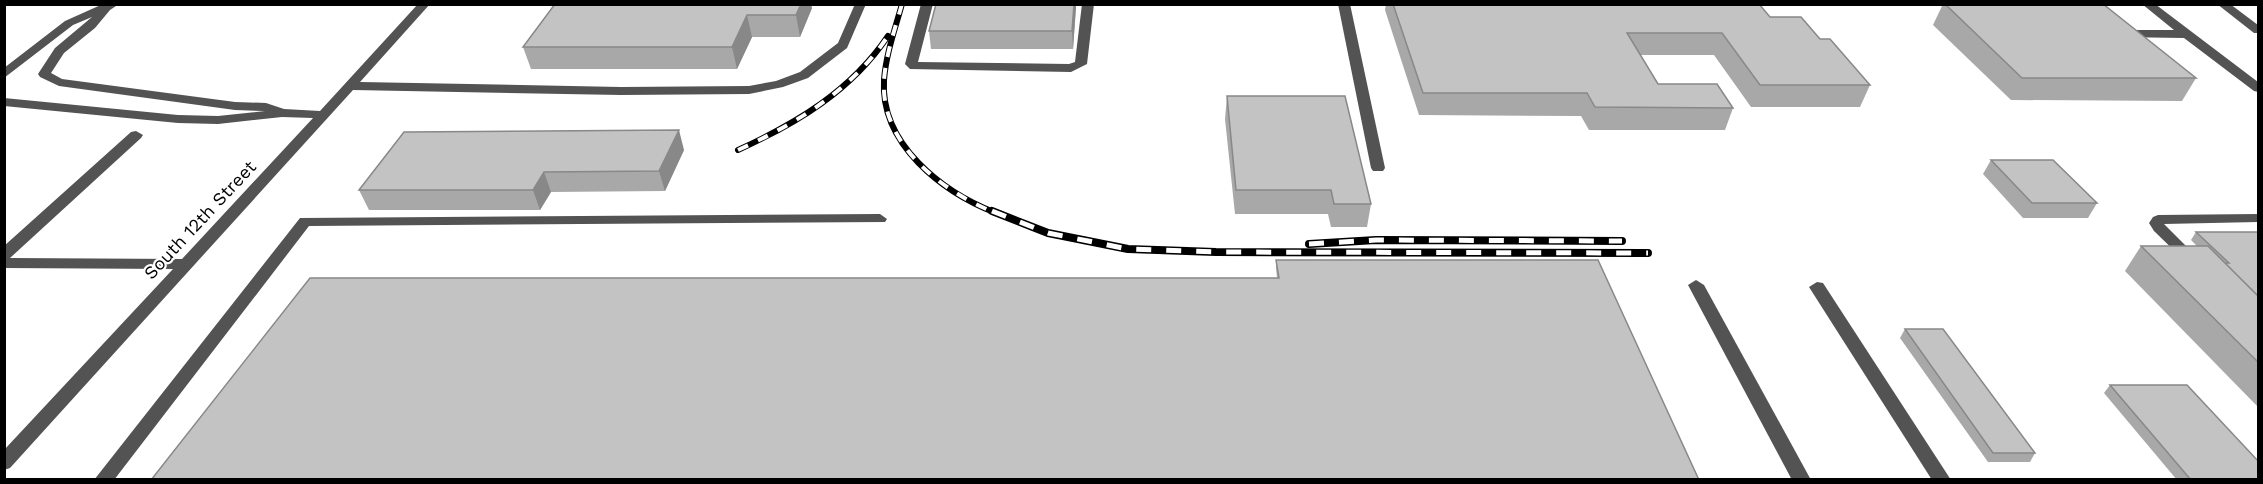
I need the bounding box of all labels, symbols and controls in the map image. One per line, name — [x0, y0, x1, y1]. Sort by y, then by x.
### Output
street label: South 12th Street — [139, 156, 260, 283]

